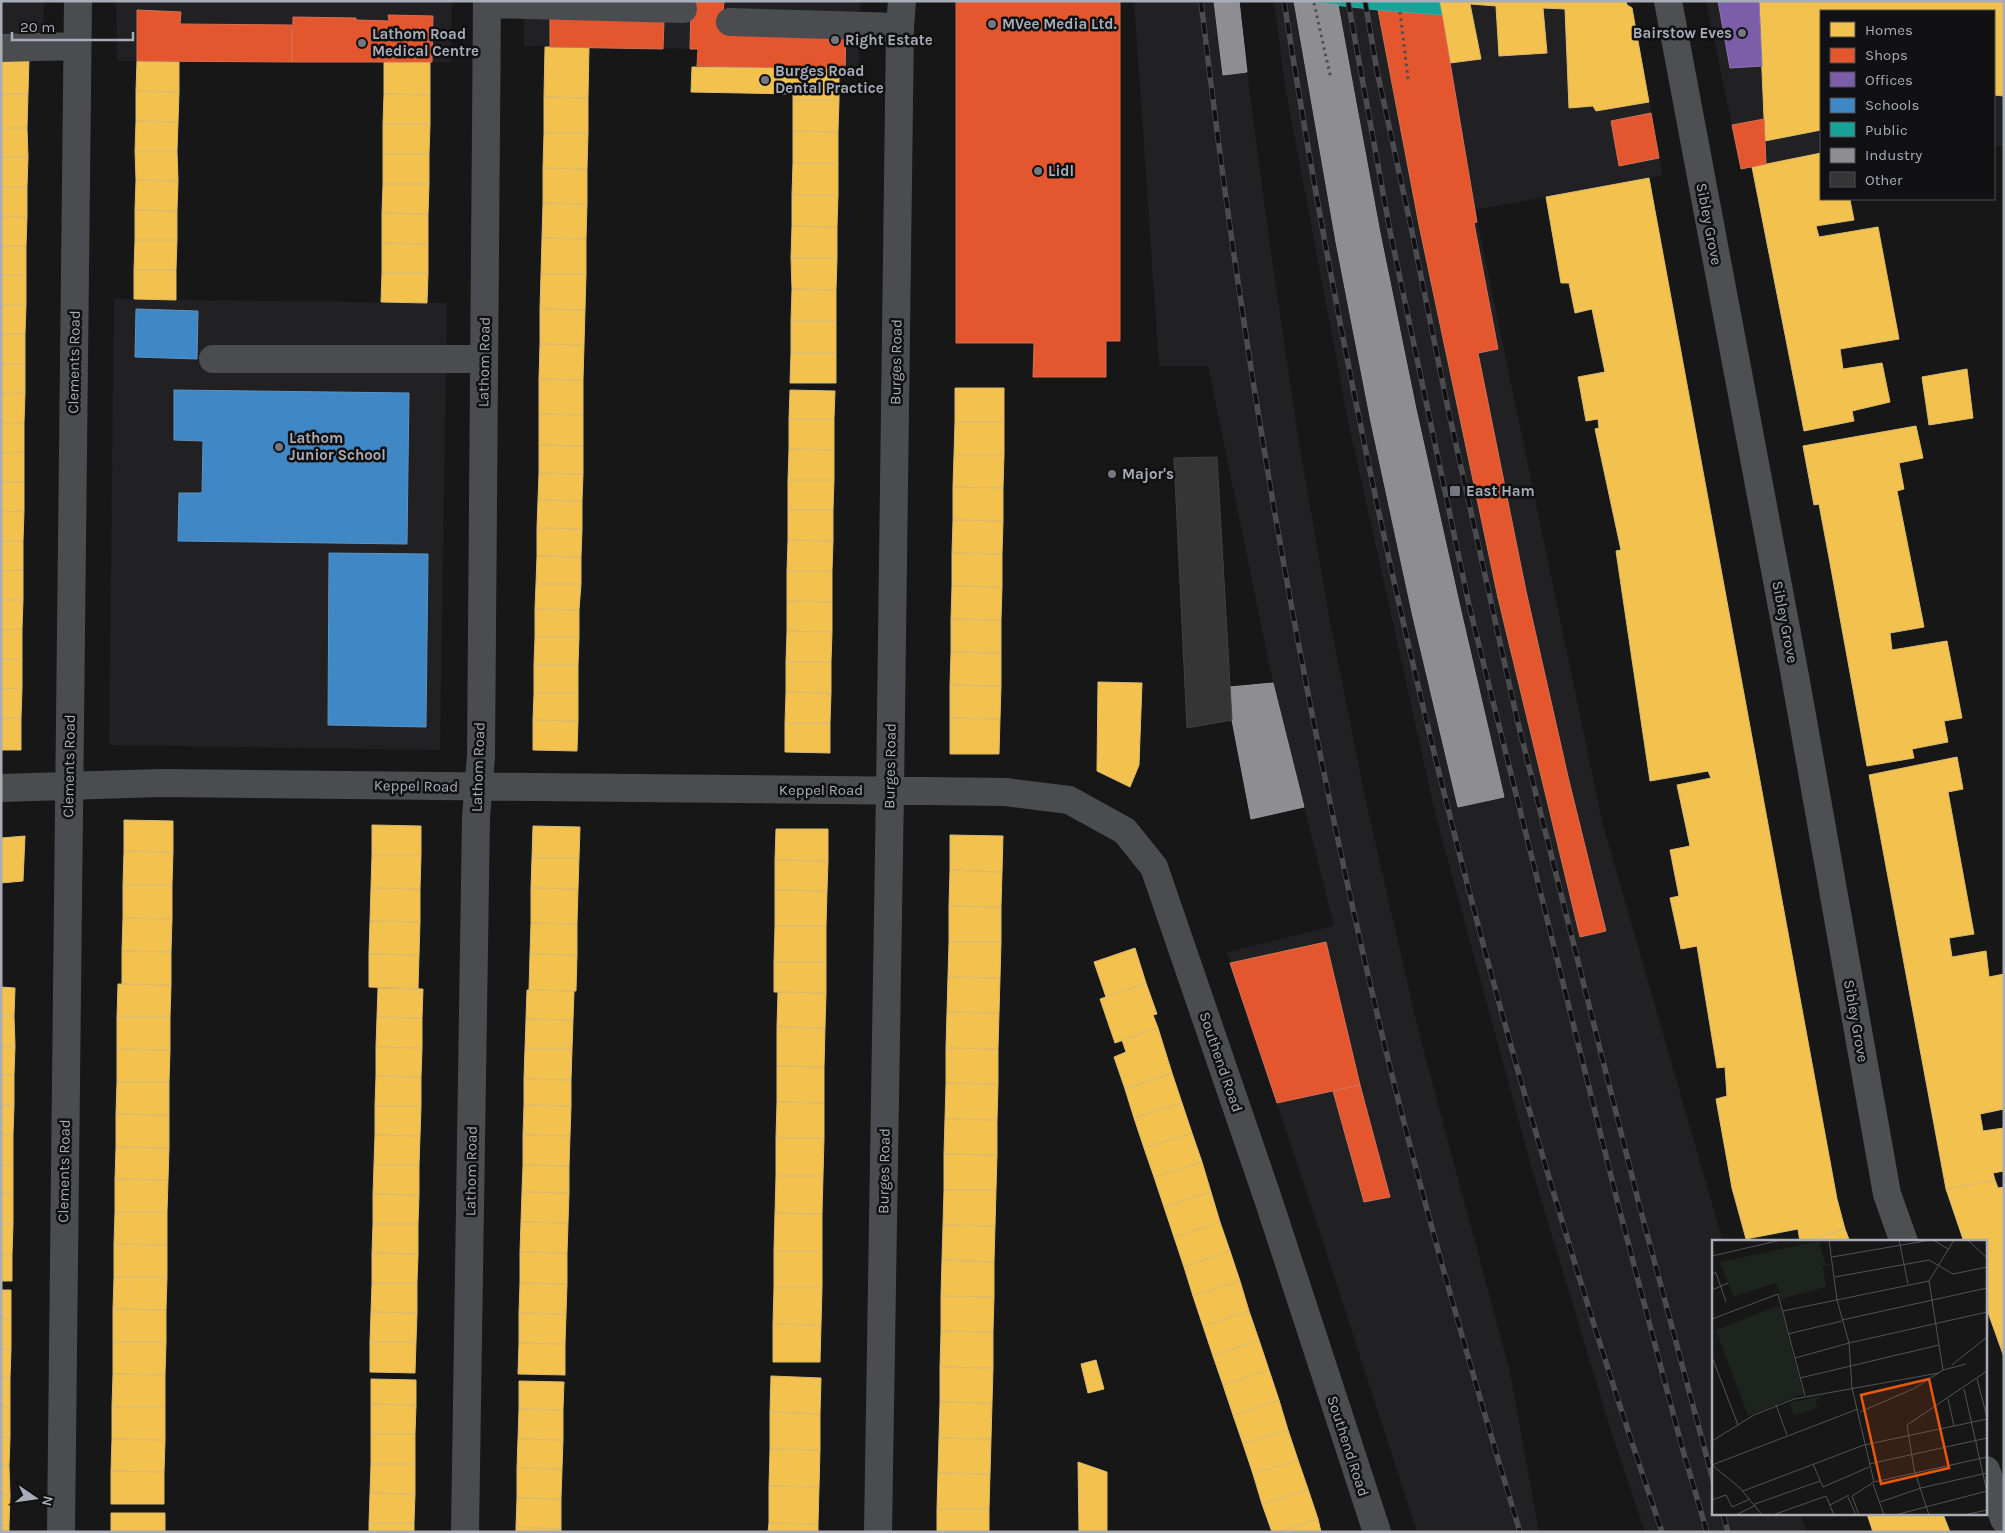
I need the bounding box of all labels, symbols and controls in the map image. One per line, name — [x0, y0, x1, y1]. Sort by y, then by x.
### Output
scale bar — [12, 10, 134, 42]
legend — [1820, 10, 1995, 200]
place label: MVee Media Ltd. — [1002, 15, 1117, 33]
text: 20 m — [20, 18, 55, 36]
marker: MVee Media Ltd. — [986, 18, 998, 30]
text: Homes — [1865, 21, 1913, 39]
place label: Bairstow Eves — [1633, 24, 1732, 42]
place label: Lathom Road Medical Centre — [372, 25, 479, 60]
marker: Bairstow Eves — [1736, 27, 1748, 39]
place label: Right Estate — [845, 31, 933, 49]
marker: Right Estate — [829, 34, 841, 46]
marker: Lathom Road Medical Centre — [356, 37, 368, 49]
text: Shops — [1865, 46, 1908, 64]
place label: Burges Road Dental Practice — [775, 62, 884, 97]
text: Offices — [1865, 71, 1913, 89]
marker: Burges Road Dental Practice — [759, 74, 771, 86]
text: Schools — [1865, 96, 1919, 114]
text: Public — [1865, 121, 1908, 139]
text: Industry — [1865, 146, 1922, 164]
place label: Lidl — [1048, 162, 1074, 180]
marker: Lidl — [1032, 165, 1044, 177]
text: Other — [1865, 171, 1903, 189]
street label: Sibley Grove — [1692, 181, 1726, 267]
street label: Clements Road — [64, 310, 84, 414]
street label: Lathom Road — [474, 317, 494, 407]
street label: Burges Road — [886, 319, 906, 405]
place label: Lathom Junior School — [289, 429, 386, 464]
marker: Lathom Junior School — [273, 441, 285, 453]
place label: Major's — [1122, 465, 1174, 483]
marker: Major's — [1106, 468, 1118, 480]
place label: East Ham — [1466, 482, 1535, 500]
marker: East Ham — [1448, 484, 1462, 498]
street label: Sibley Grove — [1768, 579, 1802, 665]
street label: Clements Road — [59, 714, 79, 818]
street label: Lathom Road — [467, 722, 489, 812]
street label: Burges Road — [880, 723, 900, 809]
street label: Keppel Road — [374, 776, 458, 796]
street label: Keppel Road — [779, 781, 863, 799]
street label: Sibley Grove — [1840, 978, 1872, 1064]
street label: Southend Road — [1195, 1010, 1247, 1114]
street label: Clements Road — [54, 1119, 74, 1223]
street label: Lathom Road — [461, 1126, 481, 1216]
street label: Burges Road — [874, 1128, 894, 1214]
inset map — [1712, 1240, 1988, 1516]
street label: Southend Road — [1323, 1393, 1373, 1499]
north arrow — [10, 1473, 60, 1523]
text: N — [38, 1494, 57, 1508]

